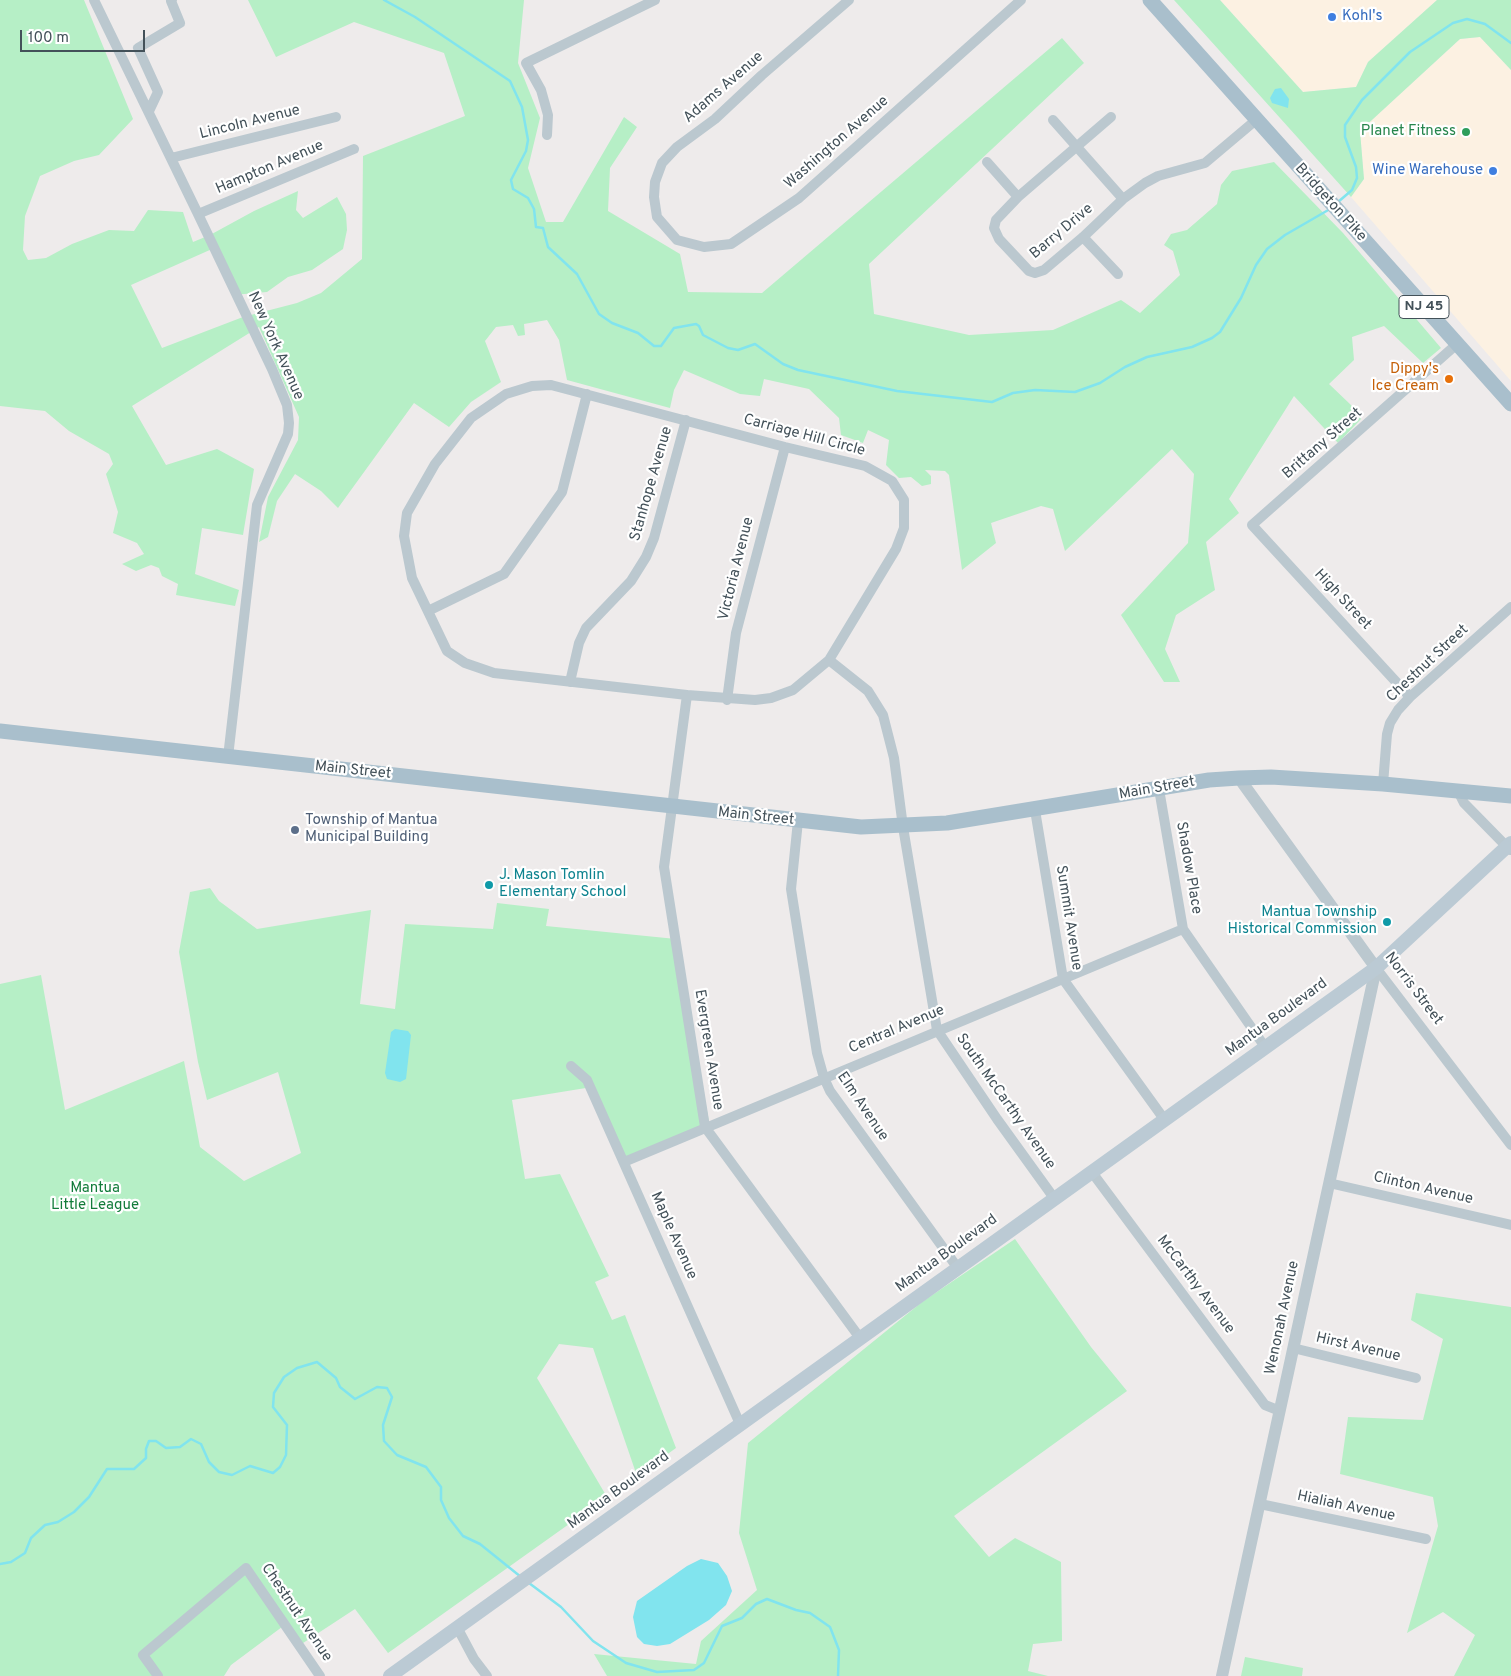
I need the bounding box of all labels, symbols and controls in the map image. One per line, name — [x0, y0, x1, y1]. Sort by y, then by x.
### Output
place label: Kohl's — [1342, 8, 1383, 26]
marker: Kohl's — [1326, 11, 1338, 23]
scale bar — [22, 20, 148, 52]
text: 100 m — [28, 29, 69, 48]
street label: Adams Avenue — [680, 48, 768, 128]
street label: Washington Avenue — [781, 93, 893, 193]
street label: Lincoln Avenue — [198, 102, 302, 144]
place label: Planet Fitness — [1361, 123, 1456, 141]
marker: Planet Fitness — [1460, 126, 1472, 138]
street label: Hampton Avenue — [213, 137, 327, 199]
street label: Bridgeton Pike — [1290, 160, 1370, 246]
place label: Wine Warehouse — [1372, 162, 1483, 180]
marker: Wine Warehouse — [1487, 165, 1499, 177]
street label: Barry Drive — [1027, 200, 1097, 264]
street label: New York Avenue — [243, 289, 307, 403]
road number: NJ 45 — [1399, 296, 1449, 318]
place label: Dippy's Ice Cream — [1372, 361, 1439, 396]
marker: Dippy's Ice Cream — [1443, 373, 1455, 385]
street label: Brittany Street — [1279, 405, 1367, 483]
street label: Carriage Hill Circle — [741, 411, 867, 461]
street label: Stanhope Avenue — [627, 425, 677, 543]
street label: Victoria Avenue — [715, 515, 759, 623]
street label: High Street — [1309, 566, 1375, 634]
street label: Chestnut Street — [1383, 621, 1473, 707]
street label: Main Street — [314, 758, 392, 784]
street label: Main Street — [1118, 773, 1196, 805]
street label: Main Street — [717, 804, 795, 830]
place label: Township of Mantua Municipal Building — [305, 812, 437, 847]
street label: Shadow Place — [1171, 820, 1205, 916]
marker: Township of Mantua Municipal Building — [289, 824, 301, 836]
street label: Summit Avenue — [1051, 864, 1085, 972]
place label: J. Mason Tomlin Elementary School — [499, 867, 626, 902]
marker: J. Mason Tomlin Elementary School — [483, 879, 495, 891]
place label: Mantua Township Historical Commission — [1228, 904, 1377, 939]
marker: Mantua Township Historical Commission — [1381, 916, 1393, 928]
street label: Norris Street — [1380, 949, 1446, 1029]
street label: Mantua Boulevard — [1223, 975, 1331, 1061]
street label: Evergreen Avenue — [690, 988, 726, 1112]
street label: Central Avenue — [846, 1002, 948, 1058]
street label: South McCarthy Avenue — [951, 1031, 1059, 1173]
street label: Elm Avenue — [832, 1069, 892, 1145]
street label: Clinton Avenue — [1371, 1169, 1475, 1209]
park label: Mantua Little League — [51, 1180, 139, 1215]
street label: Maple Avenue — [646, 1189, 700, 1283]
street label: Mantua Boulevard — [893, 1211, 1001, 1297]
street label: McCarthy Avenue — [1152, 1232, 1238, 1338]
street label: Wenonah Avenue — [1262, 1259, 1304, 1377]
street label: Hirst Avenue — [1314, 1330, 1402, 1366]
street label: Mantua Boulevard — [565, 1448, 673, 1534]
street label: Hialiah Avenue — [1295, 1488, 1397, 1526]
street label: Chestnut Avenue — [257, 1561, 335, 1665]

